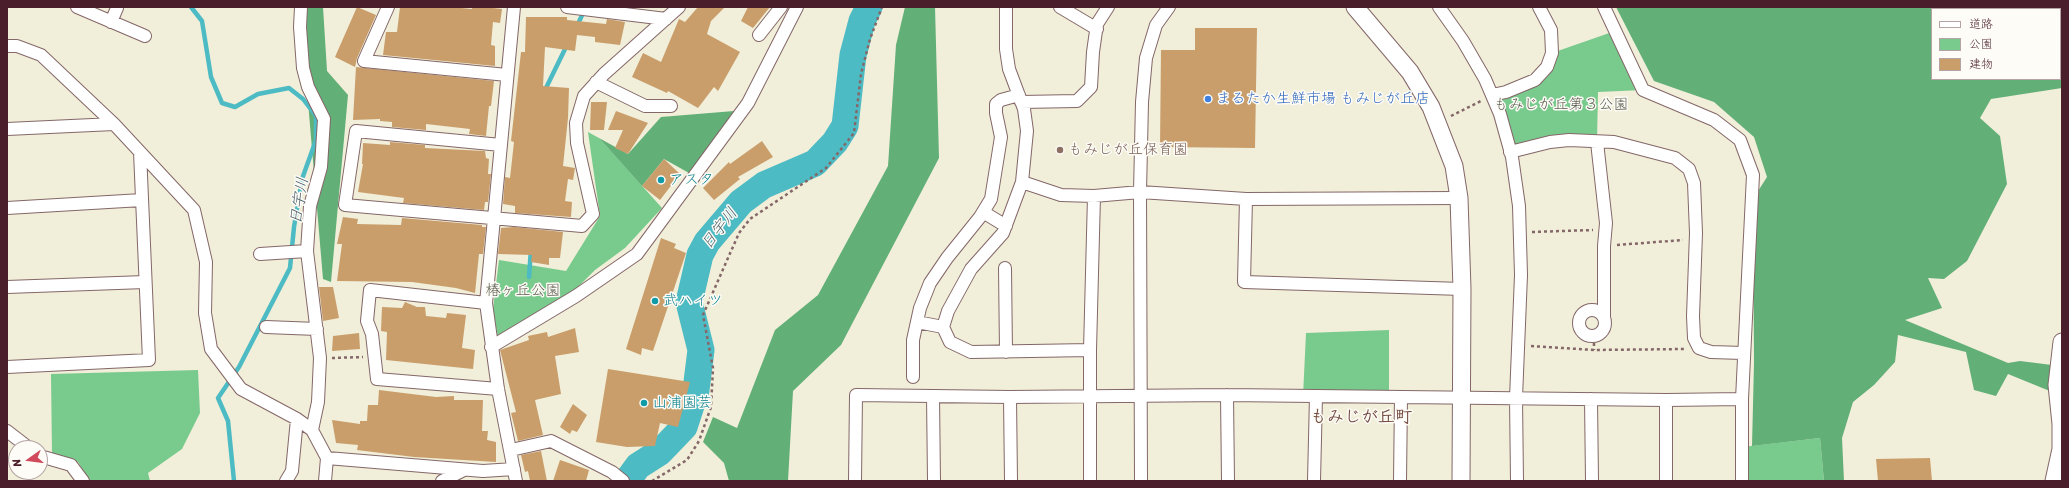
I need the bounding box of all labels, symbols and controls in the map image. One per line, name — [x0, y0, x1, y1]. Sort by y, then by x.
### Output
legend — [1931, 8, 2061, 80]
text: 道路 — [1969, 13, 1993, 35]
text: 公園 — [1969, 33, 1993, 55]
text: 建物 — [1969, 53, 1993, 75]
place label: まるたか生鮮市場 もみじが丘店 — [1216, 90, 1430, 108]
marker: まるたか生鮮市場 もみじが丘店 — [1203, 94, 1213, 104]
park label: もみじが丘第３公園 — [1494, 96, 1628, 114]
place label: もみじが丘保育園 — [1068, 141, 1188, 159]
marker: もみじが丘保育園 — [1055, 145, 1065, 155]
place label: アスタ — [669, 171, 714, 189]
marker: アスタ — [656, 175, 666, 185]
water label: 日宇川 — [287, 176, 313, 226]
water label: 日宇川 — [698, 204, 742, 254]
park label: 椿ヶ丘公園 — [486, 282, 560, 300]
place label: 武ハイツ — [663, 292, 723, 310]
marker: 武ハイツ — [650, 296, 660, 306]
place label: 山浦園芸 — [652, 394, 712, 412]
marker: 山浦園芸 — [639, 398, 649, 408]
district label: もみじが丘町 — [1310, 408, 1412, 428]
north arrow — [8, 440, 48, 480]
text: N — [7, 457, 27, 469]

